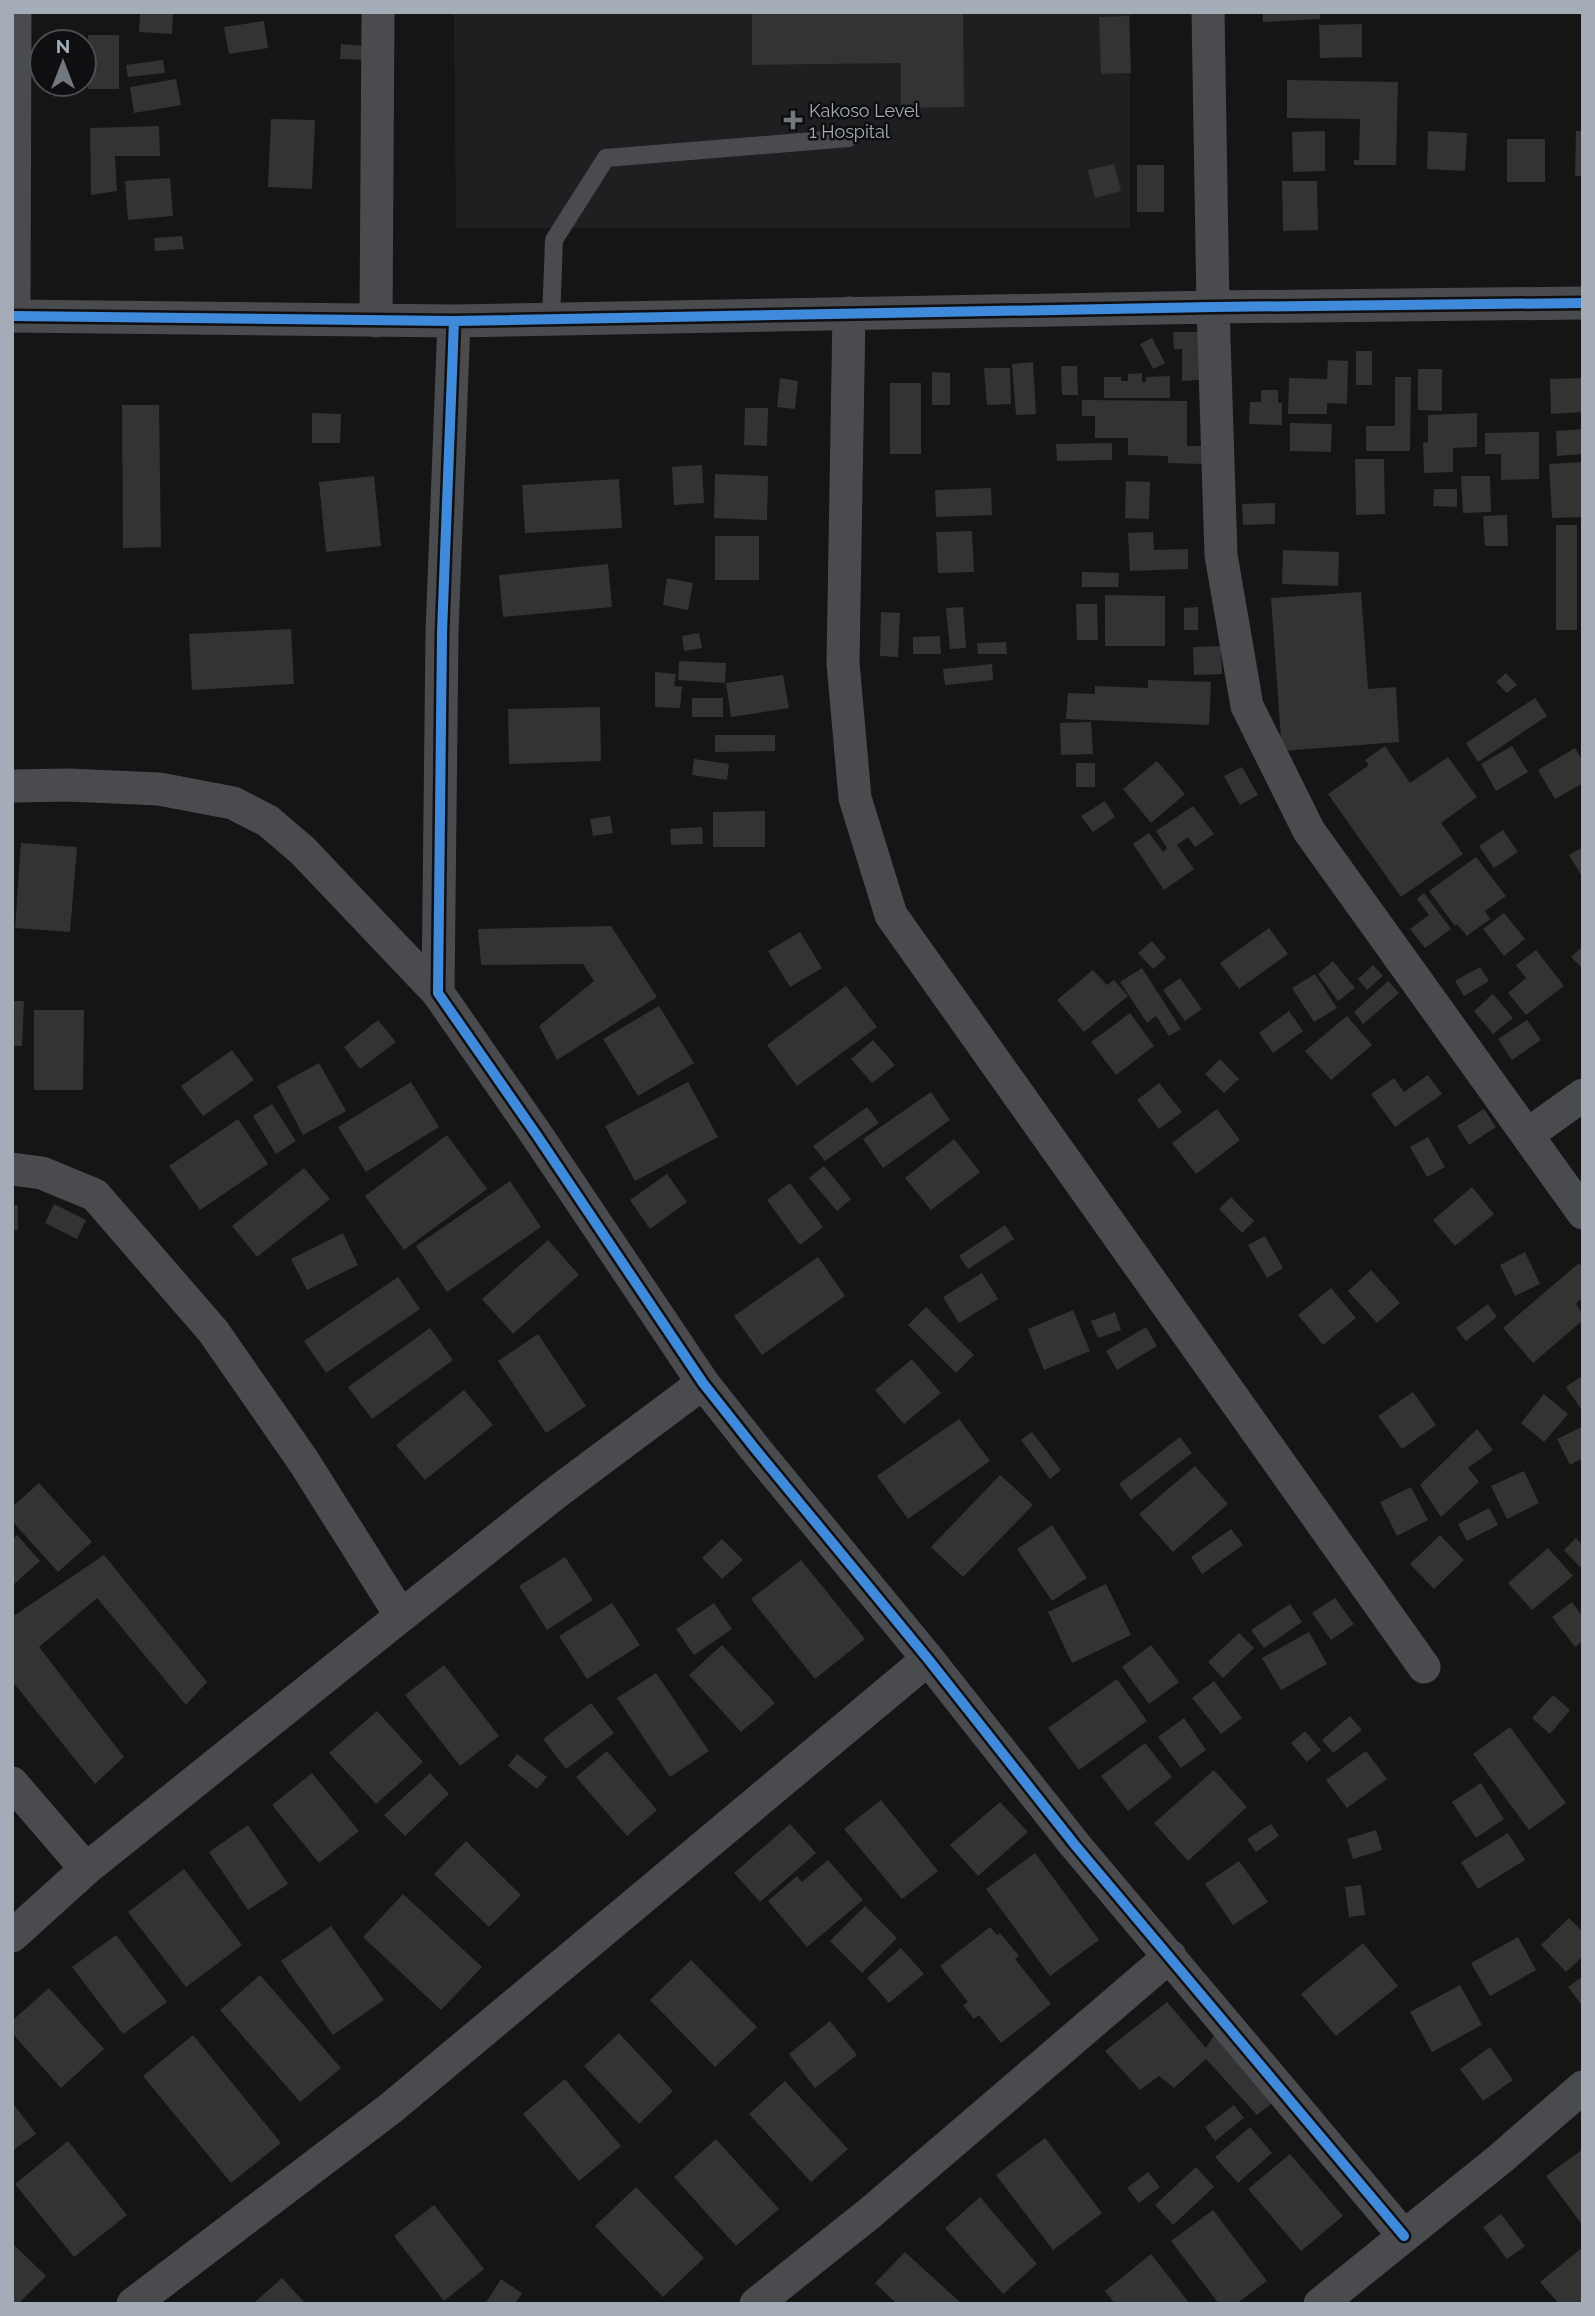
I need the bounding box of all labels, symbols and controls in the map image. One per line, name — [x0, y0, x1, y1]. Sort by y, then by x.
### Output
north arrow — [28, 28, 98, 98]
text: N — [56, 35, 70, 57]
place label: Kakoso Level 1 Hospital — [809, 100, 920, 142]
marker: Kakoso Level 1 Hospital — [783, 110, 803, 130]

